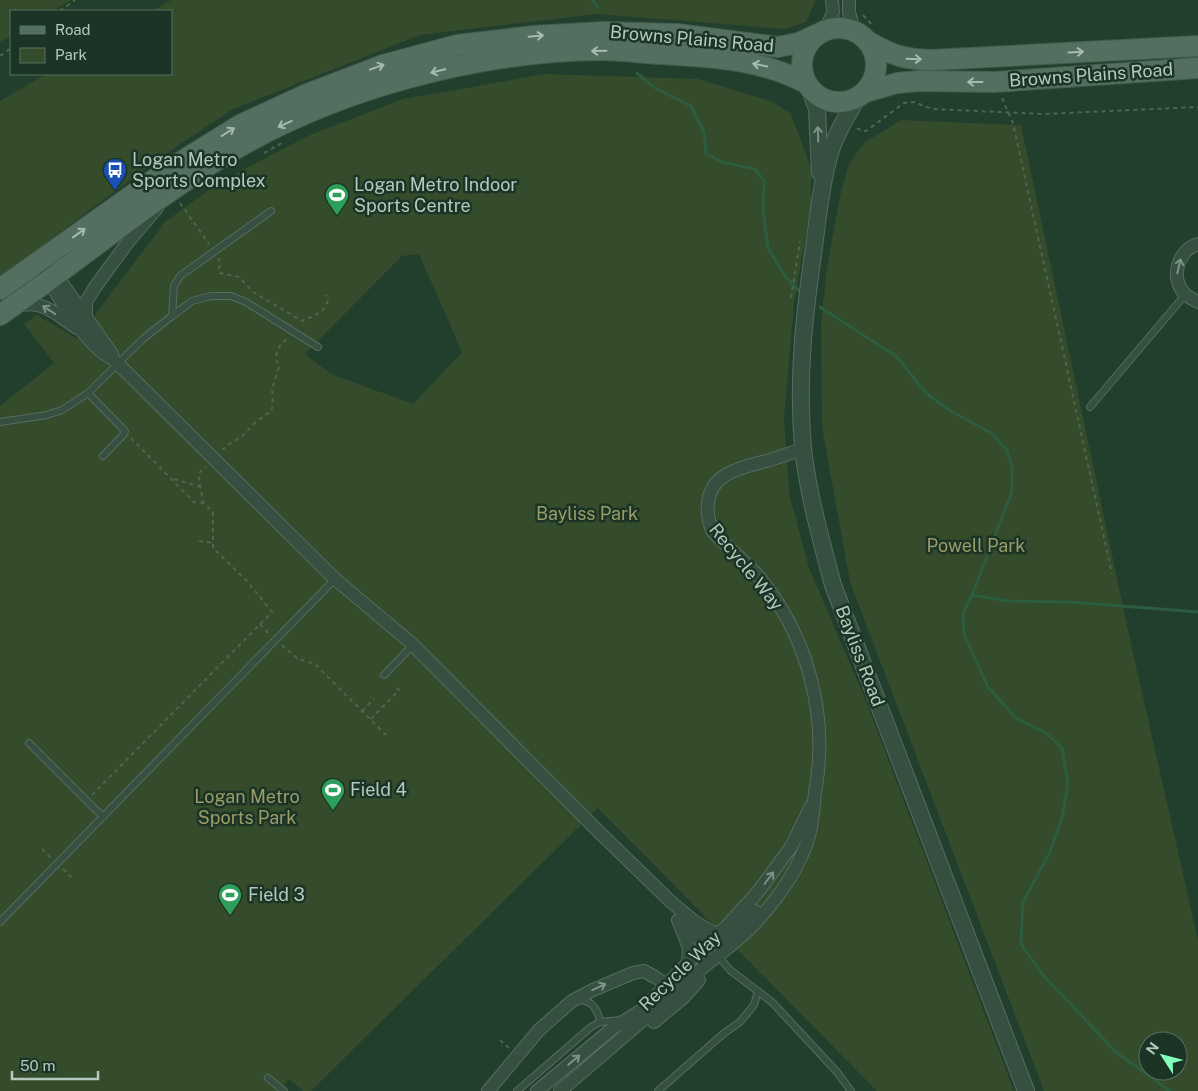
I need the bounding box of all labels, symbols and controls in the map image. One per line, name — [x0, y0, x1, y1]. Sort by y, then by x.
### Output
legend — [10, 10, 172, 75]
text: Road — [55, 21, 91, 38]
street label: Browns Plains Road — [609, 21, 775, 56]
one-way arrow — [528, 31, 544, 40]
text: Park — [55, 46, 87, 63]
one-way arrow — [591, 46, 608, 56]
one-way arrow — [1068, 48, 1084, 57]
one-way arrow — [906, 54, 922, 64]
street label: Browns Plains Road — [1008, 58, 1174, 91]
one-way arrow — [753, 60, 769, 69]
one-way arrow — [369, 62, 384, 71]
one-way arrow — [430, 66, 446, 76]
one-way arrow — [967, 77, 983, 87]
one-way arrow — [278, 120, 293, 130]
one-way arrow — [221, 127, 235, 137]
one-way arrow — [814, 127, 823, 143]
place label: Logan Metro Sports Complex — [132, 149, 266, 191]
bus stop icon: Logan Metro Sports Complex — [102, 157, 128, 191]
place label: Logan Metro Indoor Sports Centre — [354, 174, 517, 216]
sports icon: Logan Metro Indoor Sports Centre — [324, 182, 350, 216]
one-way arrow — [72, 228, 86, 238]
one-way arrow — [1175, 258, 1184, 274]
one-way arrow — [43, 305, 57, 315]
park label: Bayliss Park — [536, 503, 638, 524]
street label: Recycle Way — [705, 519, 788, 615]
park label: Powell Park — [927, 535, 1025, 556]
street label: Bayliss Road — [832, 602, 889, 709]
sports icon: Field 4 — [320, 777, 346, 811]
place label: Field 4 — [350, 779, 407, 800]
park label: Logan Metro Sports Park — [194, 786, 300, 828]
one-way arrow — [763, 872, 774, 885]
sports icon: Field 3 — [217, 882, 243, 916]
place label: Field 3 — [248, 884, 305, 905]
street label: Recycle Way — [634, 926, 725, 1015]
one-way arrow — [591, 982, 606, 991]
north arrow — [1138, 1031, 1188, 1081]
text: N — [1143, 1039, 1162, 1057]
scale bar — [12, 1048, 99, 1080]
one-way arrow — [567, 1055, 580, 1066]
text: 50 m — [20, 1057, 55, 1074]

